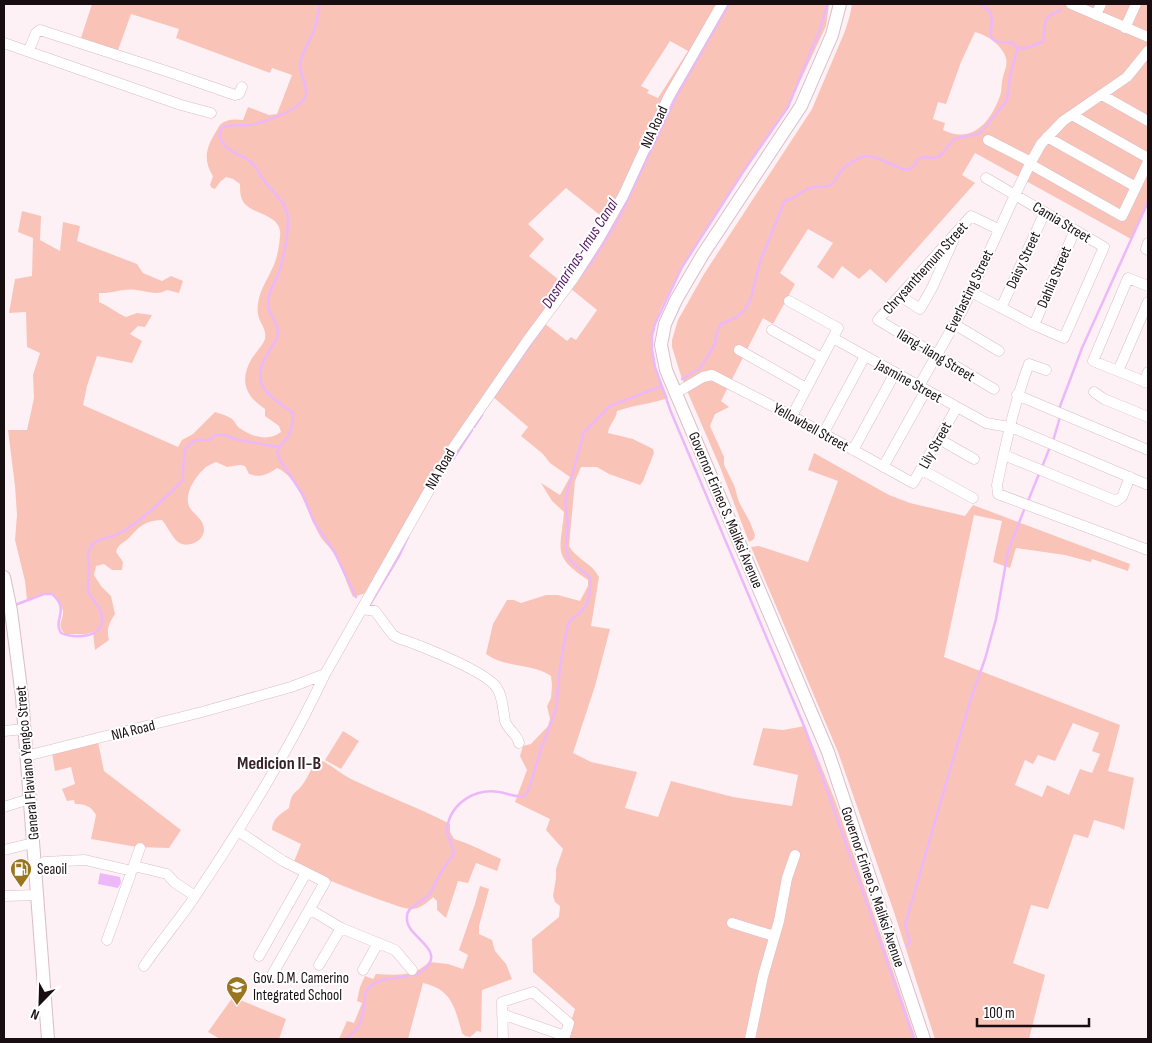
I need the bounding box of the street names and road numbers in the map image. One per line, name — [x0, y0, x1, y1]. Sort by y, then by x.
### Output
street label: NIA Road — [636, 103, 672, 151]
street label: Camia Street — [1029, 198, 1095, 248]
street label: Chrysanthemum Street — [879, 218, 972, 319]
street label: Daisy Street — [1002, 228, 1045, 292]
street label: Dahlia Street — [1033, 243, 1076, 311]
street label: Everlasting Street — [941, 246, 998, 336]
street label: Ilang-ilang Street — [893, 325, 979, 386]
street label: Jasmine Street — [871, 355, 946, 408]
street label: Yellowbell Street — [770, 399, 852, 456]
street label: Lily Street — [915, 418, 956, 472]
street label: Governor Erineo S. Maliksi Avenue — [684, 429, 767, 591]
street label: NIA Road — [421, 445, 460, 493]
street label: General Flaviano Yengco Street — [11, 685, 44, 841]
street label: NIA Road — [109, 716, 157, 745]
street label: Governor Erineo S. Maliksi Avenue — [836, 805, 909, 970]

